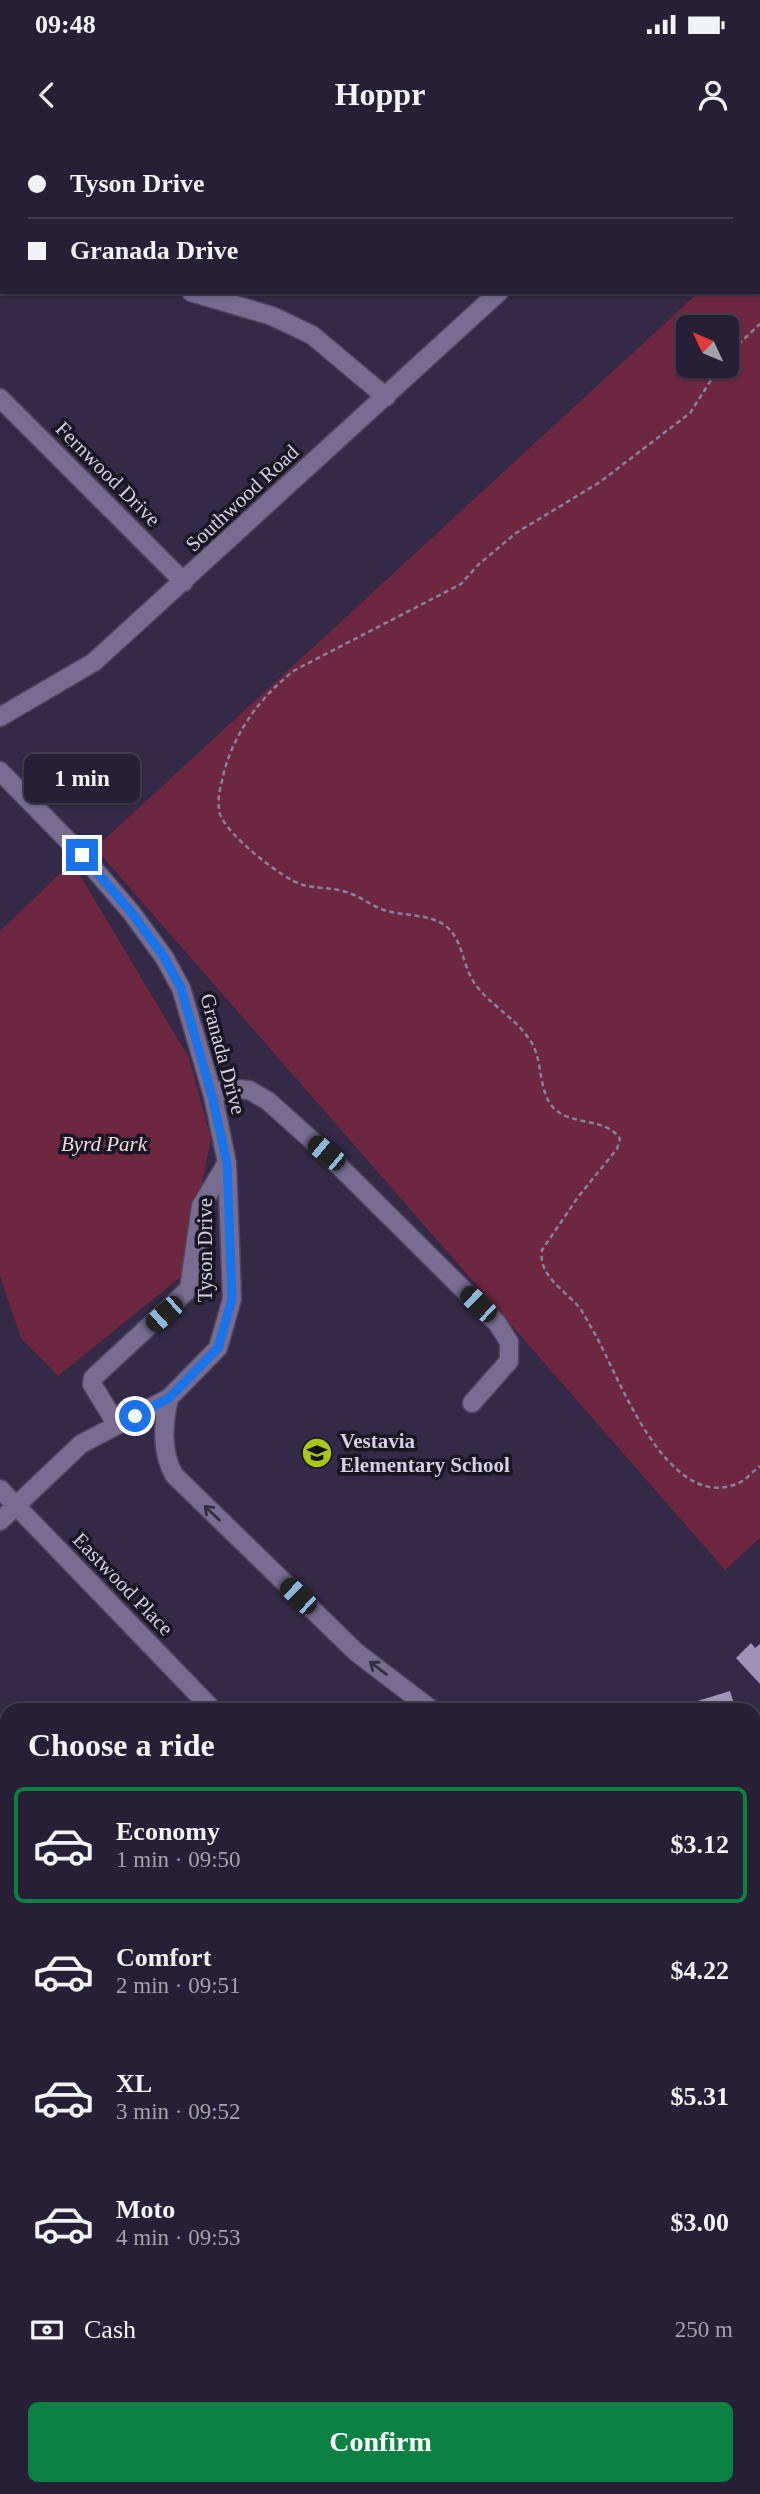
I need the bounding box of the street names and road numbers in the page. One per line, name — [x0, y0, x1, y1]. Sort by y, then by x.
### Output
street label: Fernwood Drive — [51, 417, 165, 531]
street label: Southwood Road — [181, 439, 304, 556]
street label: Granada Drive — [195, 991, 251, 1117]
street label: Tyson Drive — [193, 1198, 217, 1302]
street label: Eastwood Place — [68, 1528, 178, 1640]

